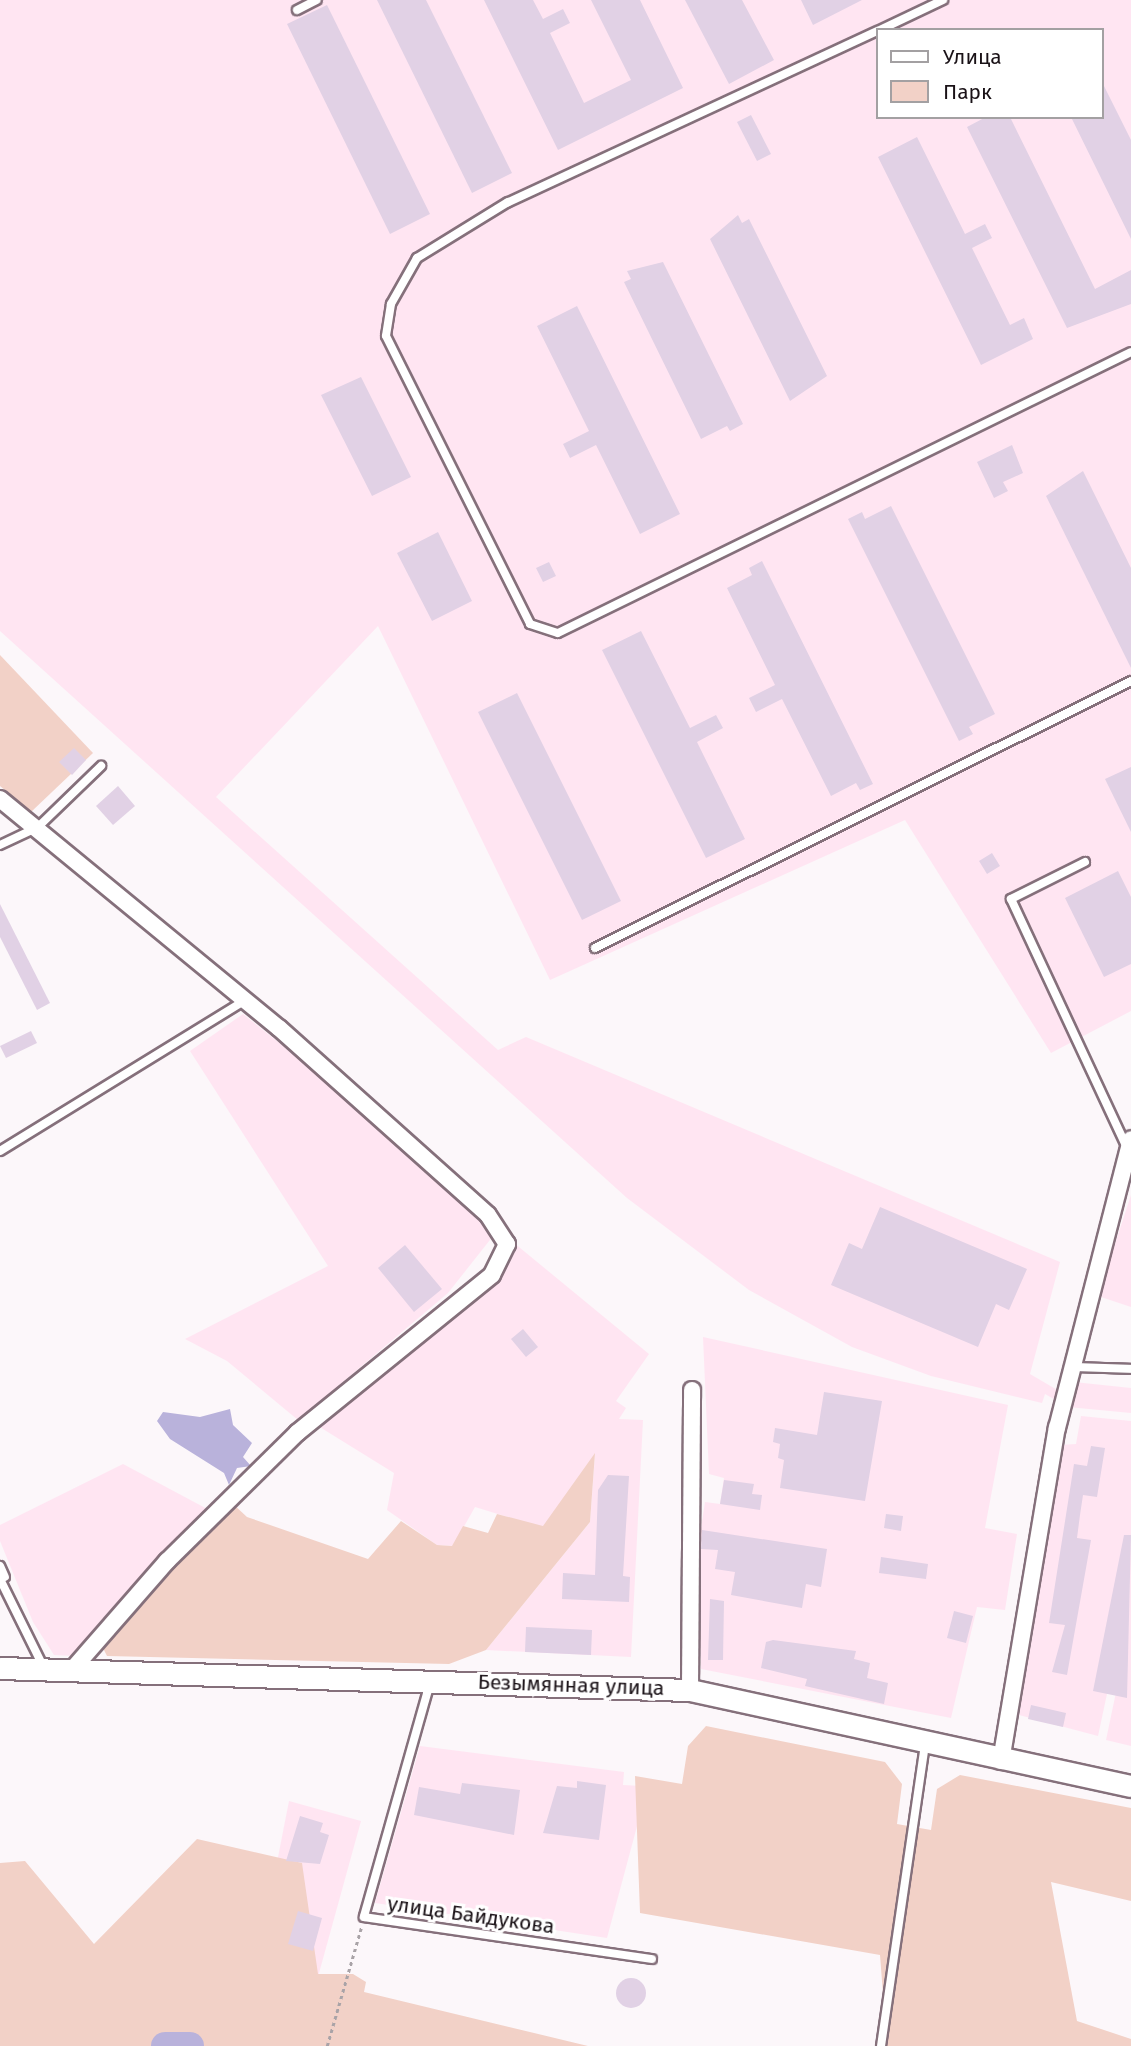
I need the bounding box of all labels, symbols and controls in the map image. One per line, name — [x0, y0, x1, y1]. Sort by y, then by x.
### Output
legend — [876, 28, 1103, 119]
text: Улица — [943, 44, 1002, 70]
text: Парк — [943, 79, 992, 105]
street label: Безымянная улица — [477, 1669, 665, 1701]
street label: улица Байдукова — [386, 1891, 556, 1939]

